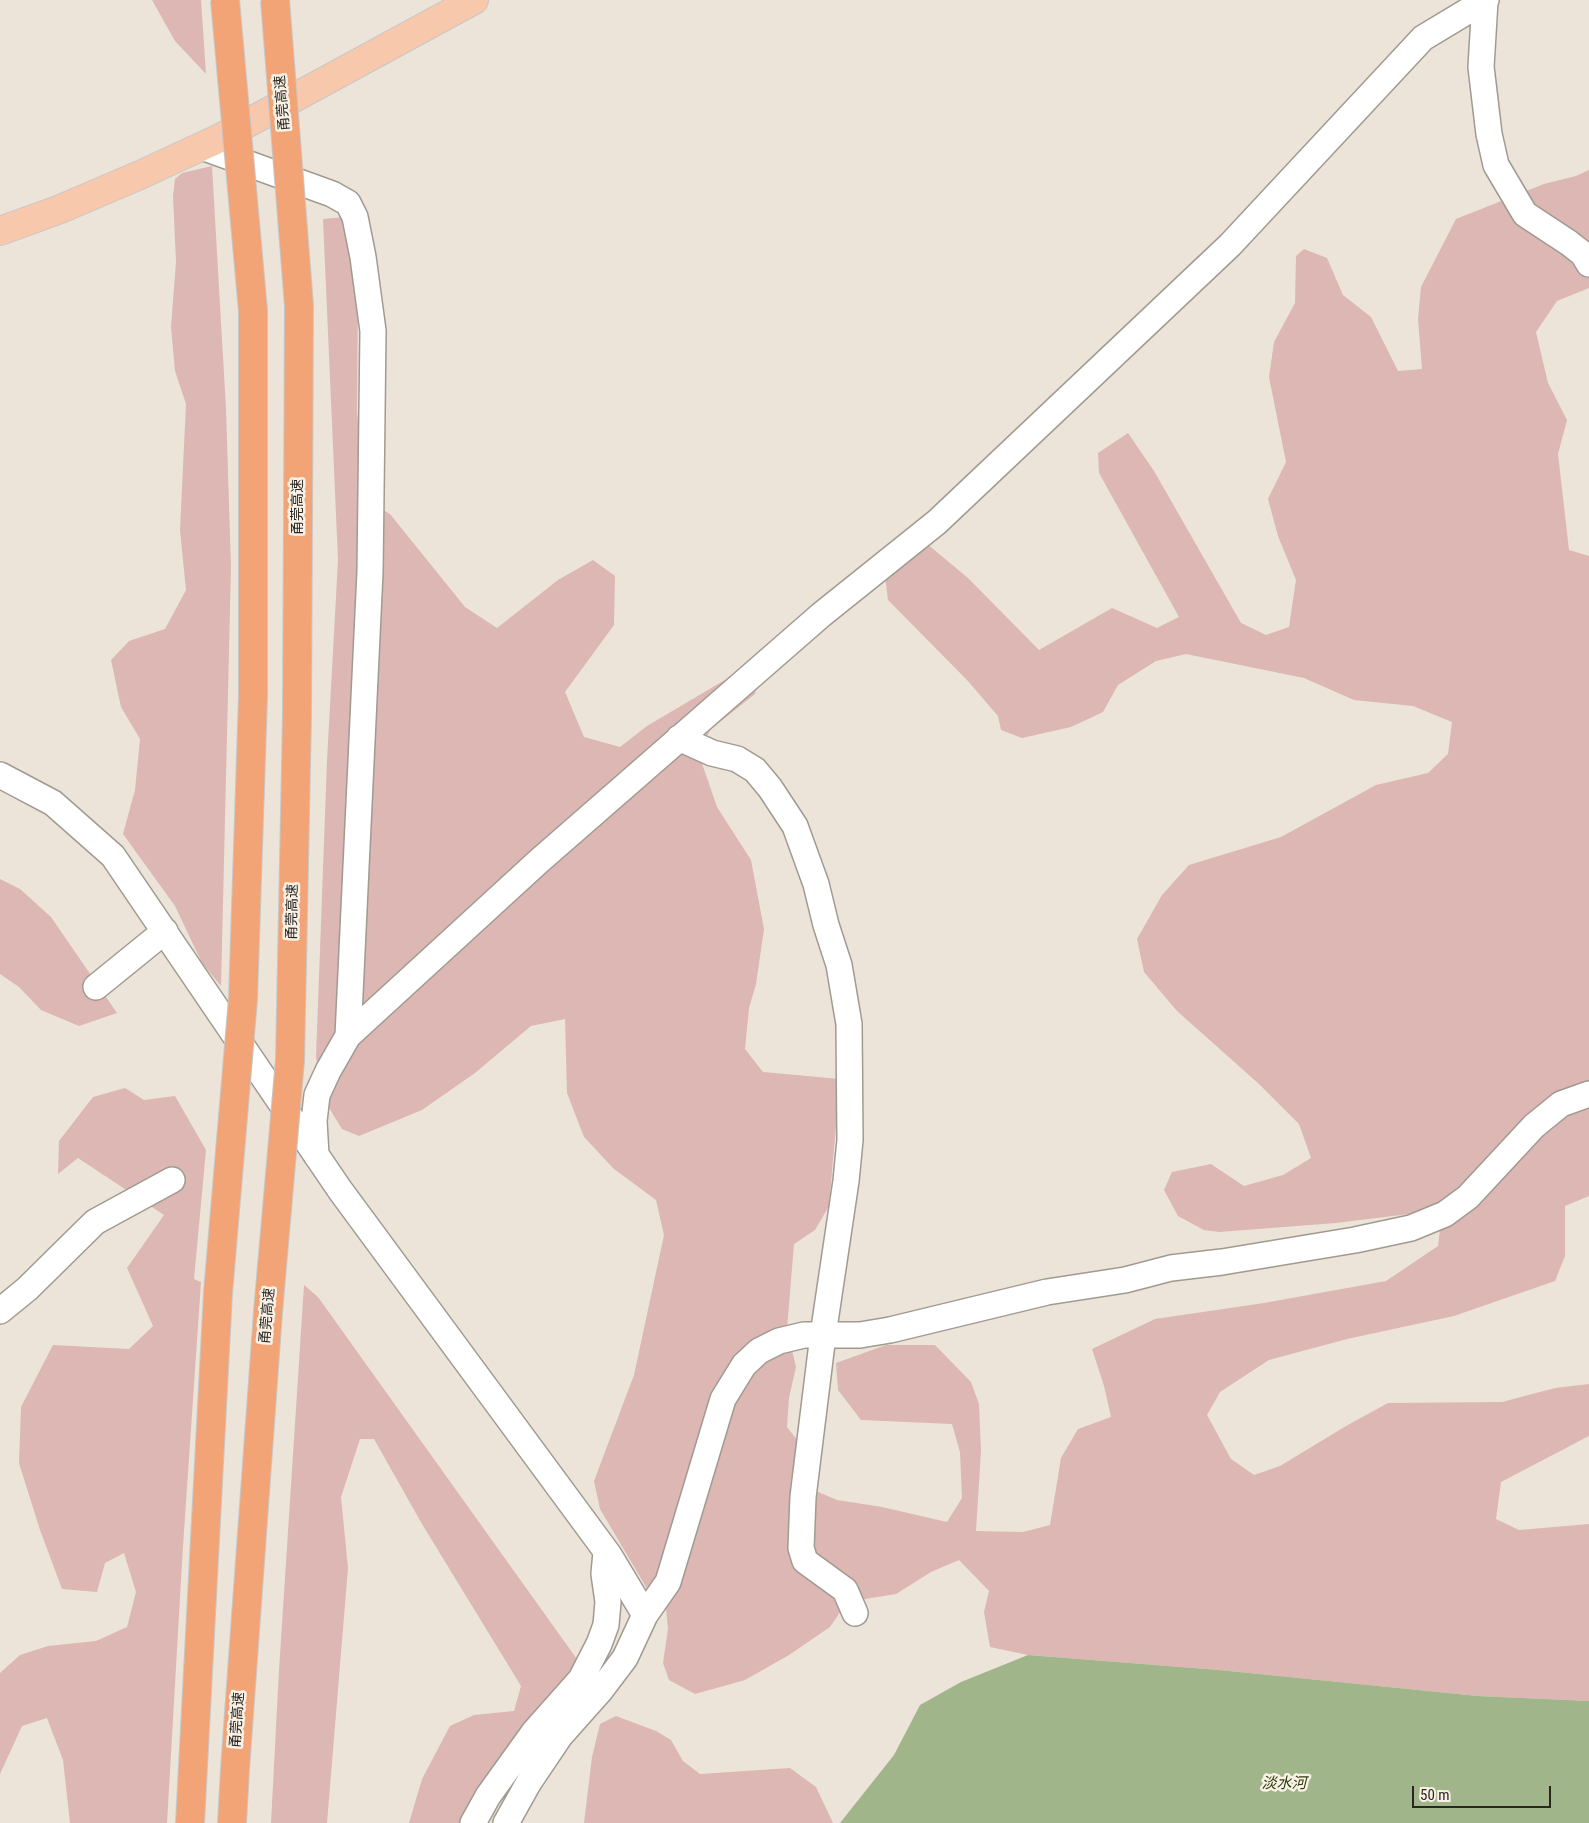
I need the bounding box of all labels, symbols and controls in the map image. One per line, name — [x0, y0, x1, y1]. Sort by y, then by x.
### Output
street label: 甬莞高速 — [272, 74, 294, 132]
street label: 甬莞高速 — [290, 479, 306, 535]
street label: 甬莞高速 — [284, 884, 302, 940]
street label: 甬莞高速 — [257, 1287, 279, 1345]
street label: 甬莞高速 — [228, 1691, 248, 1749]
water label: 淡水河 — [1262, 1775, 1306, 1793]
scale bar — [1414, 1776, 1553, 1808]
text: 50 m — [1420, 1786, 1450, 1804]

